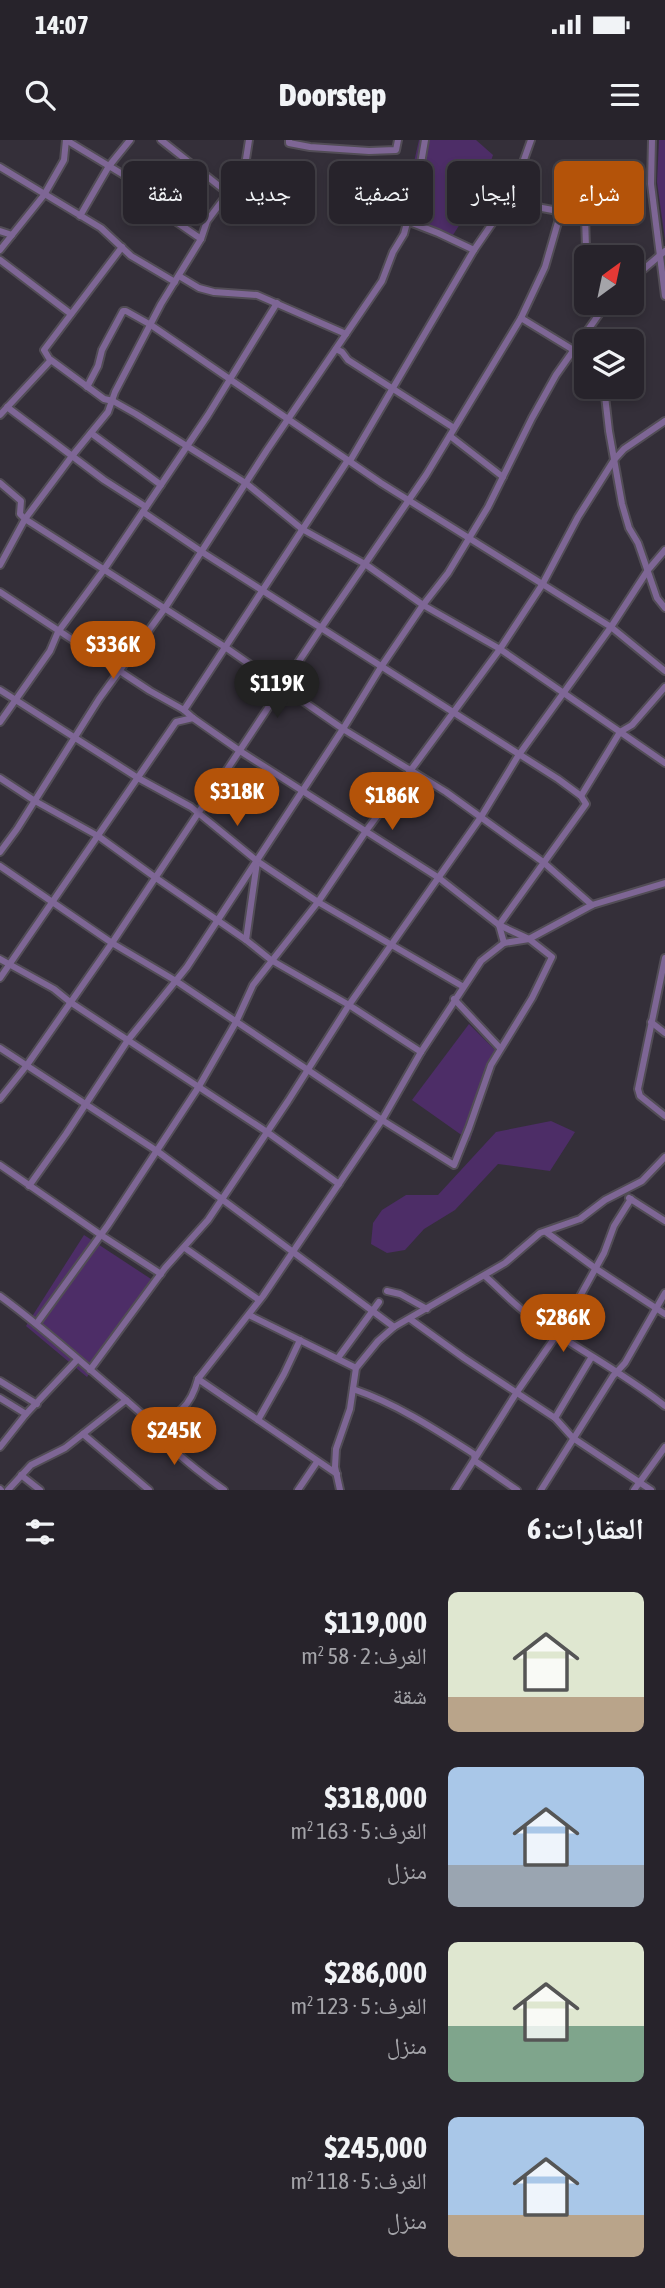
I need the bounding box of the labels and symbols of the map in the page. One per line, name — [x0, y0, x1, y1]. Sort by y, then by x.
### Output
north arrow — [574, 245, 644, 315]
pin: $336K — [64, 622, 162, 681]
pin: $119K — [228, 660, 326, 720]
pin: $318K — [188, 768, 286, 828]
pin: $186K — [343, 772, 441, 832]
pin: $286K — [514, 1294, 612, 1354]
pin: $245K — [125, 1408, 223, 1467]

